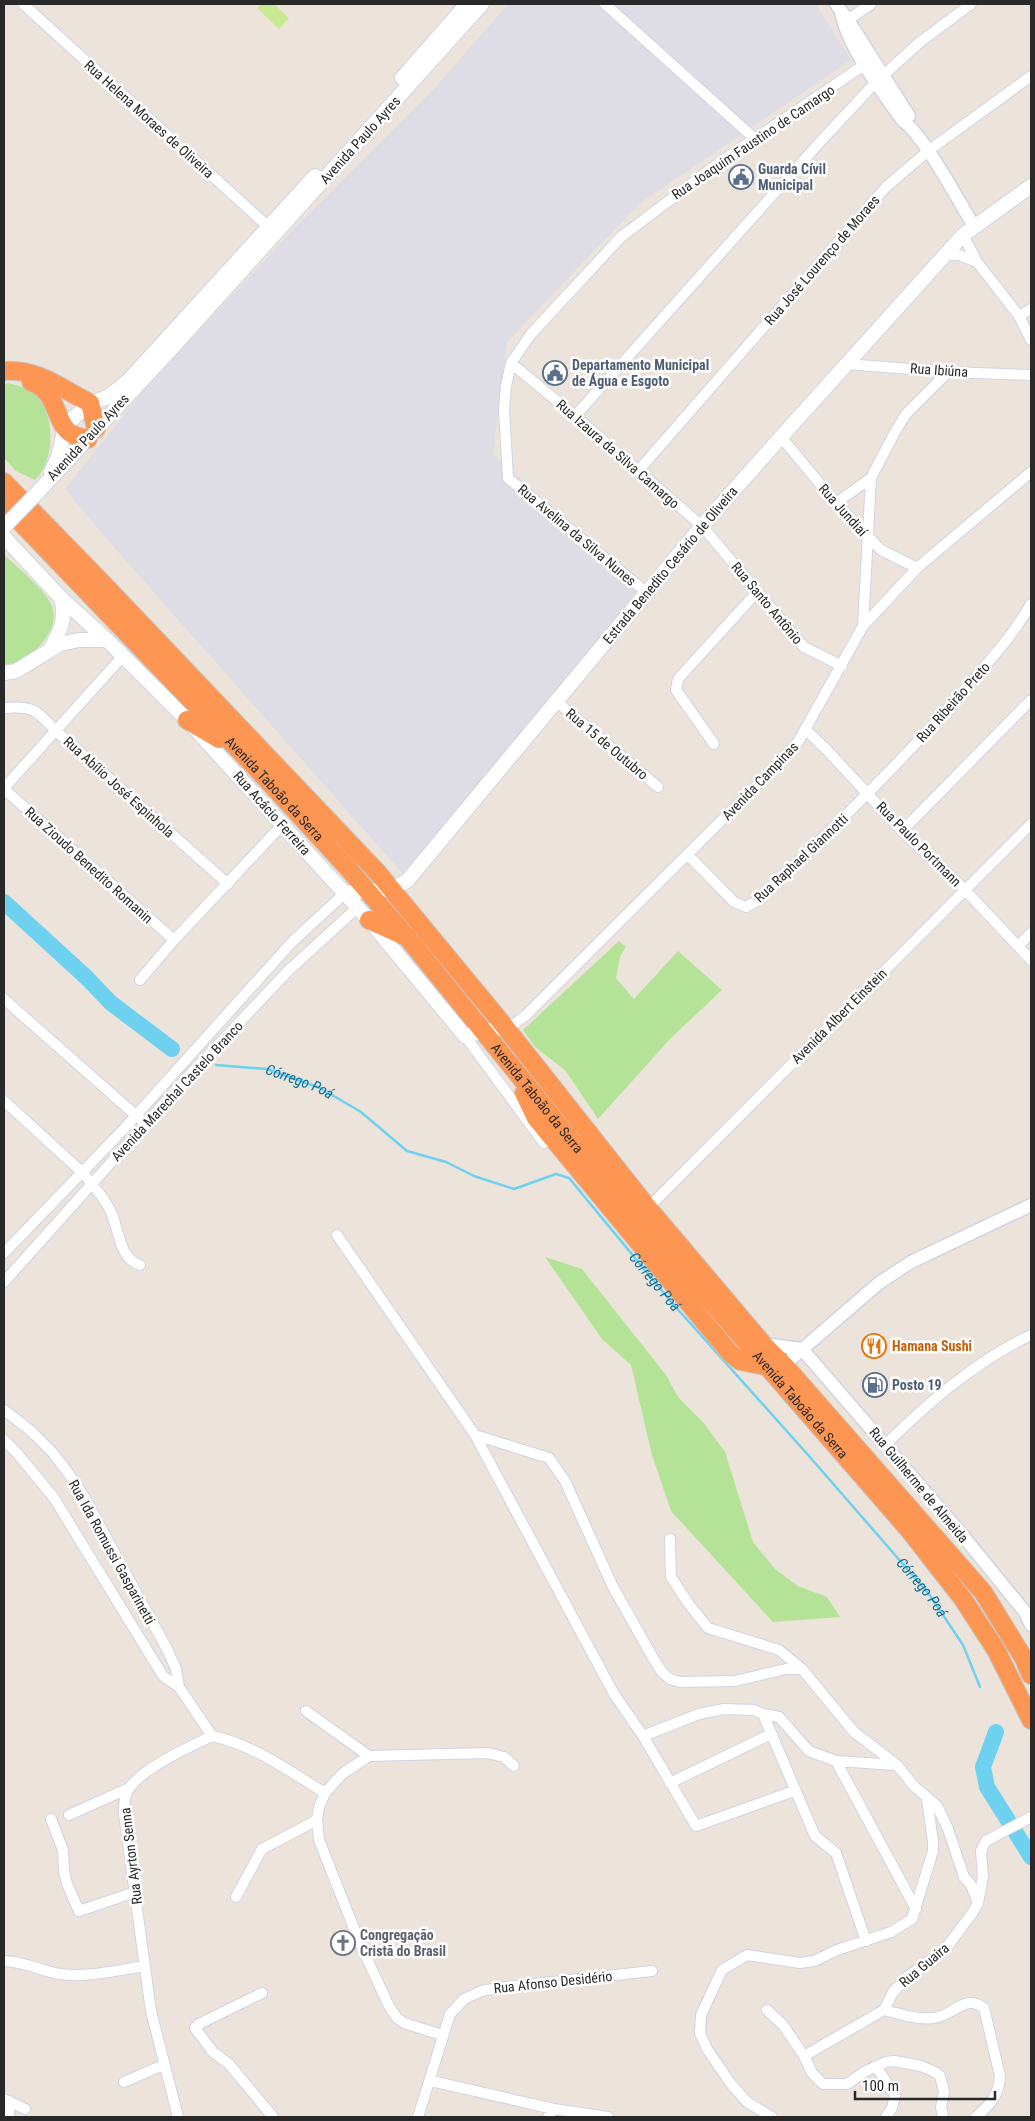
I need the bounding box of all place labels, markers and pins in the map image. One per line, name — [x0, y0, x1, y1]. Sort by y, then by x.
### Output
place label: Guarda Cívil Municipal — [758, 161, 826, 193]
public building icon: Guarda Cívil Municipal — [728, 164, 754, 190]
place label: Departamento Municipal de Água e Esgoto — [572, 357, 709, 389]
public building icon: Departamento Municipal de Água e Esgoto — [542, 360, 568, 386]
restaurant icon: Hamana Sushi — [861, 1333, 887, 1359]
place label: Hamana Sushi — [892, 1338, 972, 1354]
fuel station icon: Posto 19 — [862, 1372, 888, 1398]
place label: Posto 19 — [892, 1377, 942, 1393]
place label: Congregação Cristã do Brasil — [360, 1927, 446, 1959]
church icon: Congregação Cristã do Brasil — [330, 1930, 356, 1956]

